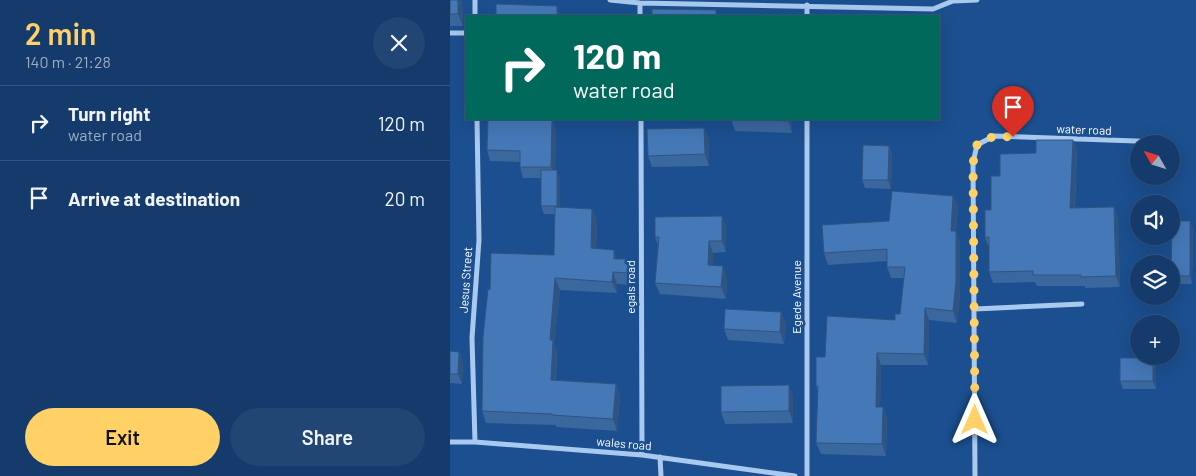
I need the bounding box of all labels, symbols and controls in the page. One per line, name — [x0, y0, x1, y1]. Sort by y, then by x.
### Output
text: 2 min — [25, 15, 96, 51]
button: close — [373, 17, 425, 69]
text: 120 m — [573, 34, 661, 76]
icon: right — [490, 35, 555, 100]
text: 140 m · 21:28 — [25, 52, 111, 71]
text: water road — [573, 76, 675, 102]
pin — [992, 86, 1034, 137]
icon: arrive — [999, 93, 1027, 121]
text: Turn right — [68, 102, 150, 125]
icon: right — [25, 109, 53, 137]
text: 120 m — [378, 112, 425, 135]
street label: water road — [1056, 121, 1112, 137]
text: water road — [68, 125, 142, 144]
north arrow — [1130, 135, 1180, 185]
map controls — [1130, 135, 1180, 365]
icon: arrive — [25, 184, 53, 212]
text: Arrive at destination — [68, 187, 240, 210]
text: 20 m — [385, 187, 425, 210]
button: sound — [1130, 195, 1180, 245]
street label: Jesus Street — [456, 246, 474, 314]
button: layers — [1130, 255, 1180, 305]
street label: egals road — [623, 260, 637, 314]
street label: Egede Avenue — [789, 260, 803, 334]
button: + — [1130, 315, 1180, 365]
position arrow — [948, 393, 1000, 445]
button: Exit — [25, 408, 220, 466]
button: Share — [230, 408, 425, 466]
street label: wales road — [596, 434, 652, 452]

